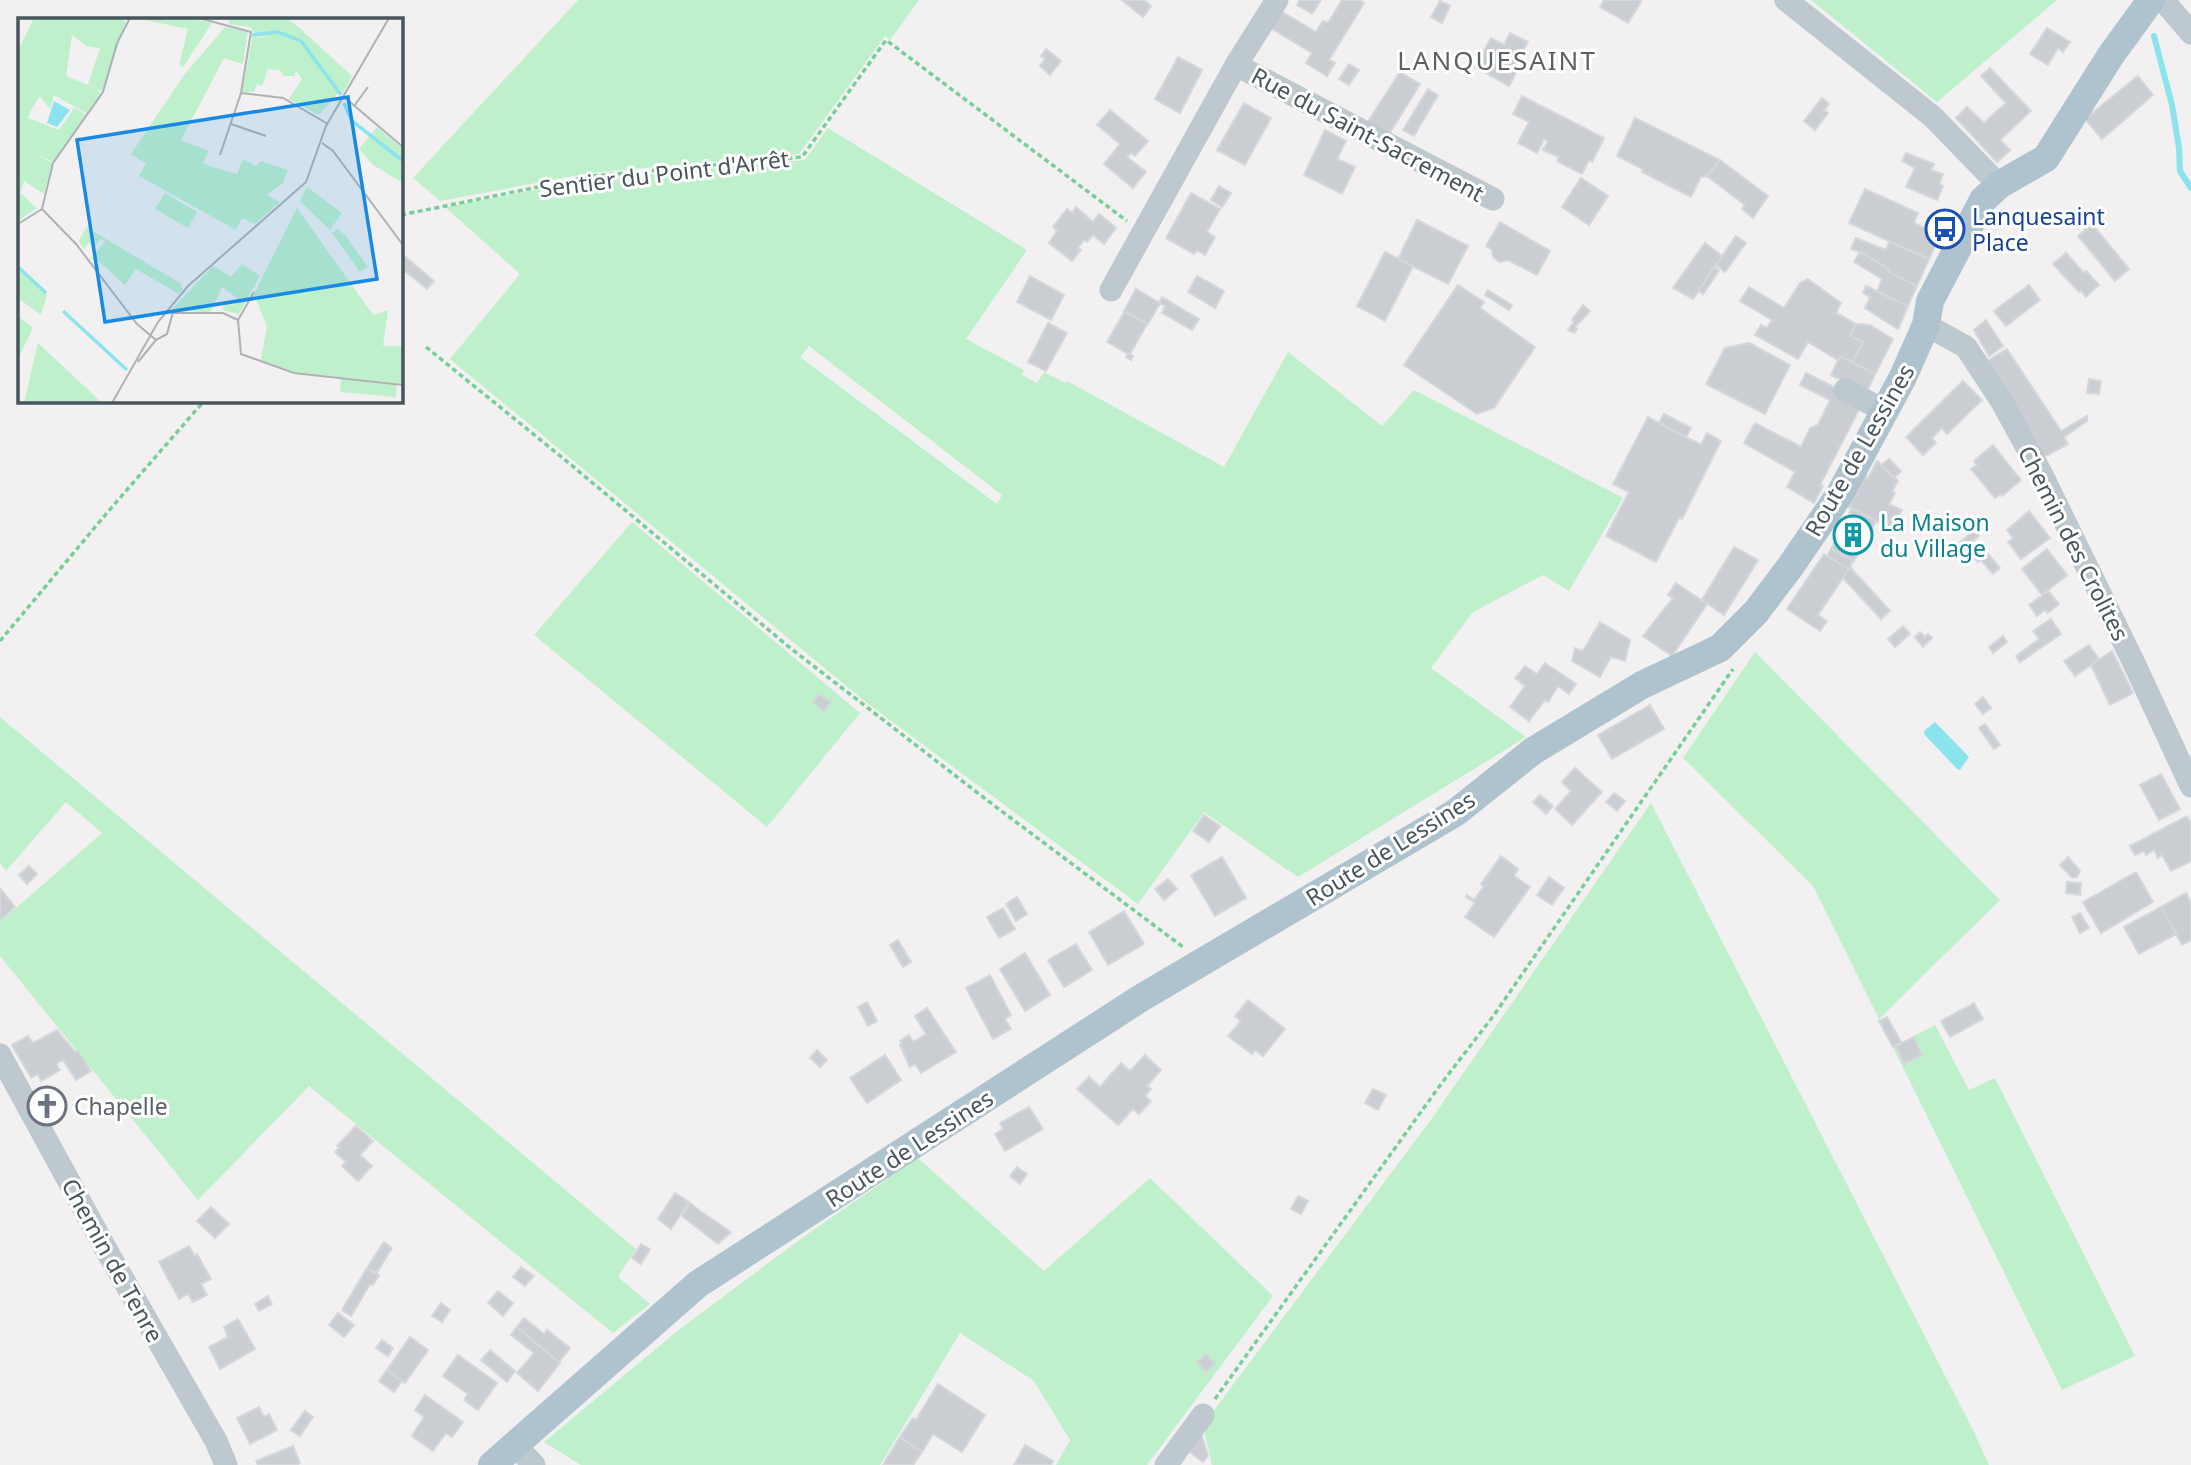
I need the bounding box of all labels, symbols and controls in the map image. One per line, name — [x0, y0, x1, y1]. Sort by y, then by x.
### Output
inset map — [18, 18, 402, 402]
district label: LANQUESAINT — [1397, 42, 1597, 78]
street label: Rue du Saint-Sacrement — [1246, 59, 1490, 209]
street label: Sentier du Point d'Arrêt — [537, 142, 791, 204]
place label: Lanquesaint Place — [1972, 200, 2105, 258]
bus stop icon: Lanquesaint Place — [1924, 208, 1966, 250]
street label: Route de Lessines — [1797, 358, 1921, 542]
street label: Chemin des Crolites — [2011, 440, 2137, 646]
place label: La Maison du Village — [1880, 506, 1990, 564]
building icon: La Maison du Village — [1832, 514, 1874, 556]
street label: Route de Lessines — [1299, 783, 1481, 913]
street label: Route de Lessines — [819, 1082, 999, 1214]
church icon: Chapelle — [26, 1085, 68, 1127]
place label: Chapelle — [74, 1090, 168, 1122]
street label: Chemin de Tenre — [55, 1172, 171, 1348]

